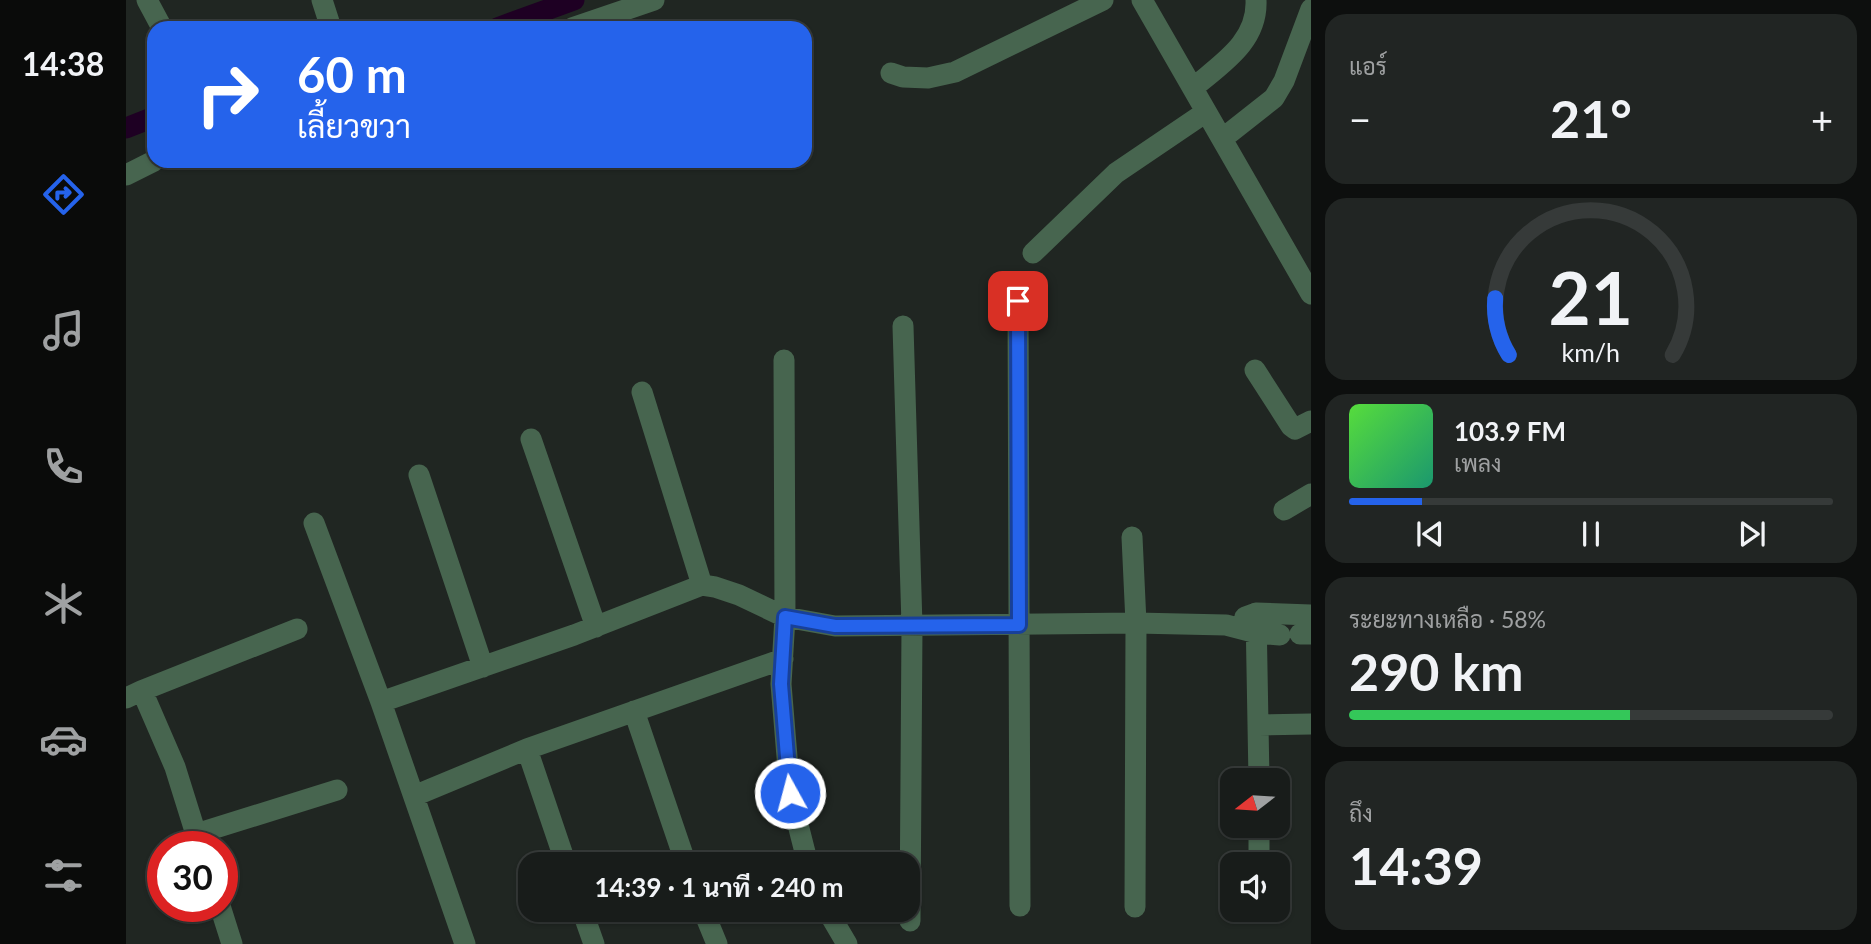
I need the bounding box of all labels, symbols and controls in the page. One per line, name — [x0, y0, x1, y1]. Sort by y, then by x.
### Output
text: 14:38 — [22, 44, 104, 83]
text: 60 m — [297, 45, 407, 103]
icon: right — [182, 49, 273, 140]
text: แอร์ — [1349, 52, 1387, 80]
text: 21° — [1550, 87, 1632, 149]
text: − — [1349, 96, 1371, 142]
text: + — [1811, 96, 1833, 142]
text: เลี้ยวขวา — [297, 106, 411, 145]
icon: directions — [39, 170, 88, 219]
text: 21 — [1549, 253, 1633, 341]
pin — [988, 271, 1048, 331]
icon: arrive — [999, 282, 1037, 320]
icon: music — [39, 306, 88, 355]
text: km/h — [1562, 336, 1620, 366]
text: 103.9 FM — [1454, 415, 1566, 447]
icon: phone — [39, 442, 88, 491]
text: เพลง — [1454, 449, 1501, 477]
icon: previous — [1411, 515, 1449, 553]
icon: pause — [1572, 515, 1610, 553]
icon: next — [1733, 515, 1771, 553]
icon: climate — [39, 579, 88, 628]
text: ระยะทางเหลือ · 58% — [1349, 605, 1546, 633]
text: 290 km — [1349, 640, 1523, 702]
icon: car — [39, 715, 88, 764]
position arrow — [753, 756, 827, 830]
north arrow — [1220, 768, 1290, 838]
map controls — [1220, 768, 1290, 922]
text: ถึง — [1349, 799, 1373, 827]
speed limit sign: 30 — [147, 831, 238, 922]
text: 14:39 — [1349, 834, 1483, 896]
icon: filters — [39, 851, 88, 900]
button: sound — [1220, 852, 1290, 922]
text: 14:39 · 1 นาที · 240 m — [594, 871, 844, 903]

